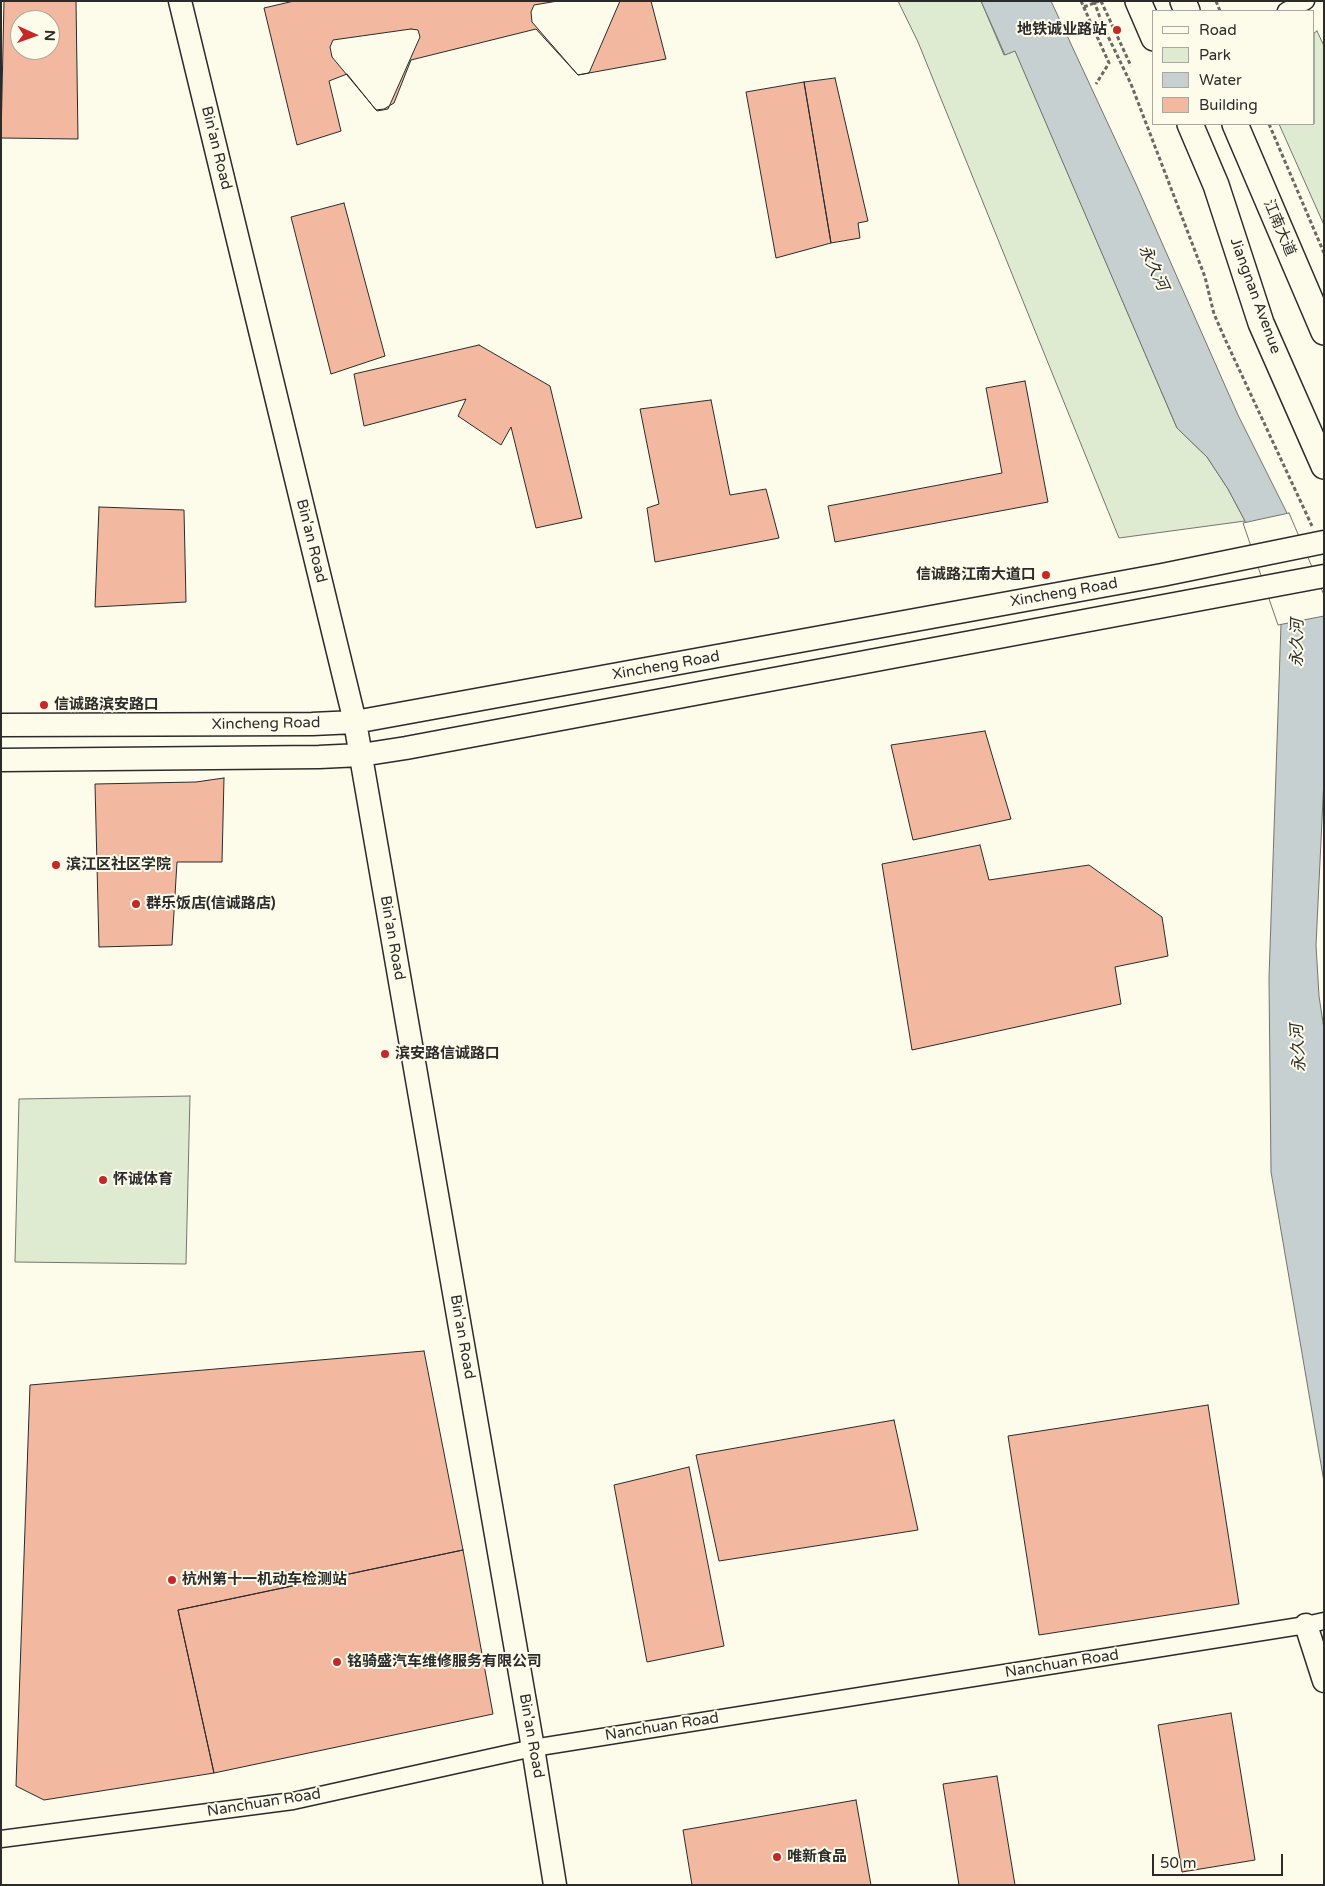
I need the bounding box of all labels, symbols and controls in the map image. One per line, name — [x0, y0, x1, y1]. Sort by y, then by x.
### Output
north arrow — [10, 10, 60, 60]
legend — [1152, 10, 1315, 125]
place label: 地铁诚业路站 — [1017, 21, 1107, 39]
text: Road — [1199, 21, 1237, 39]
marker: 地铁诚业路站 — [1111, 24, 1123, 36]
text: N — [41, 30, 58, 41]
text: Park — [1199, 46, 1231, 64]
text: Water — [1199, 71, 1242, 89]
text: Building — [1199, 96, 1258, 114]
street label: Bin'an Road — [197, 104, 235, 192]
street label: 江南大道 — [1259, 197, 1299, 259]
street label: Jiangnan Avenue — [1226, 236, 1284, 356]
water label: 永久河 — [1134, 242, 1172, 294]
street label: Bin'an Road — [292, 497, 330, 585]
place label: 信诚路江南大道口 — [916, 566, 1036, 584]
marker: 信诚路江南大道口 — [1040, 569, 1052, 581]
street label: Xincheng Road — [1009, 575, 1119, 611]
water label: 永久河 — [1288, 619, 1308, 667]
street label: Xincheng Road — [611, 648, 721, 684]
place label: 信诚路滨安路口 — [54, 696, 159, 714]
marker: 信诚路滨安路口 — [38, 699, 50, 711]
street label: Xincheng Road — [211, 714, 321, 734]
place label: 滨江区社区学院 — [66, 856, 171, 874]
marker: 滨江区社区学院 — [50, 859, 62, 871]
street label: Bin'an Road — [376, 894, 408, 982]
place label: 群乐饭店(信诚路店) — [146, 895, 275, 913]
marker: 群乐饭店(信诚路店) — [130, 898, 142, 910]
water label: 永久河 — [1288, 1023, 1310, 1073]
place label: 滨安路信诚路口 — [395, 1045, 500, 1063]
marker: 滨安路信诚路口 — [379, 1048, 391, 1060]
place label: 怀诚体育 — [113, 1171, 173, 1189]
marker: 怀诚体育 — [97, 1174, 109, 1186]
street label: Bin'an Road — [446, 1293, 478, 1381]
place label: 杭州第十一机动车检测站 — [182, 1571, 347, 1589]
marker: 杭州第十一机动车检测站 — [166, 1574, 178, 1586]
street label: Nanchuan Road — [1004, 1646, 1120, 1682]
place label: 铭骑盛汽车维修服务有限公司 — [347, 1653, 542, 1671]
marker: 铭骑盛汽车维修服务有限公司 — [331, 1656, 343, 1668]
street label: Bin'an Road — [515, 1692, 547, 1780]
street label: Nanchuan Road — [604, 1709, 720, 1745]
street label: Nanchuan Road — [206, 1785, 322, 1821]
scale bar — [1155, 1844, 1286, 1876]
place label: 唯新食品 — [787, 1848, 847, 1866]
marker: 唯新食品 — [771, 1851, 783, 1863]
text: 50 m — [1160, 1854, 1197, 1872]

